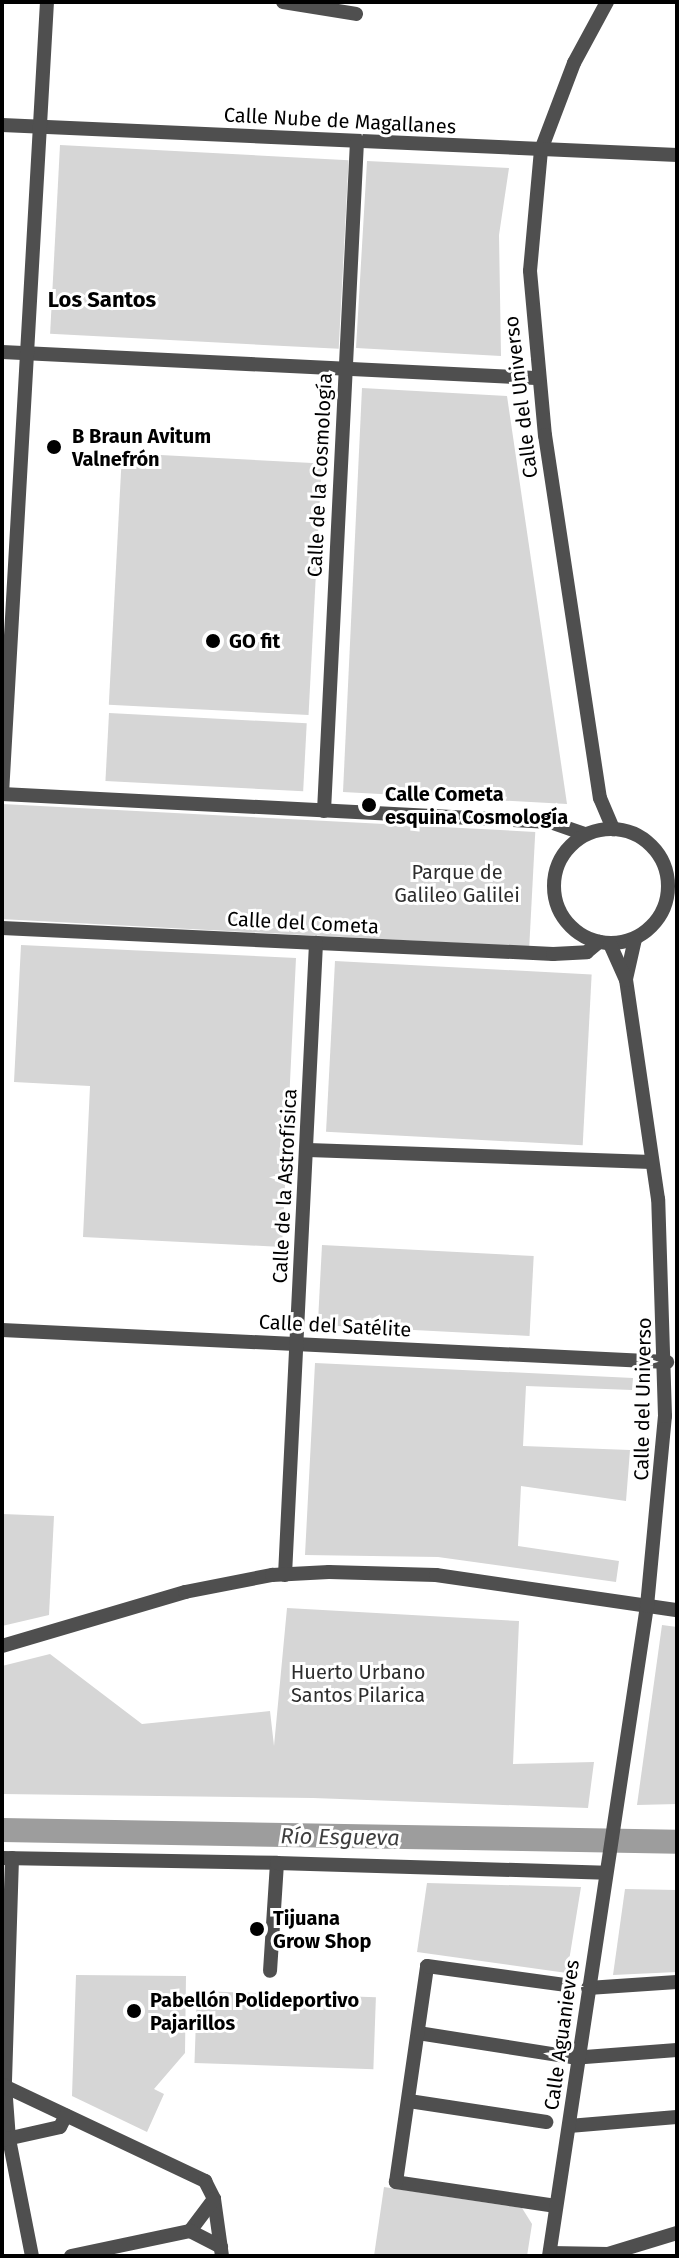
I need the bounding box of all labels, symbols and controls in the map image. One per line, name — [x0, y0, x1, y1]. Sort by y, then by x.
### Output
street label: Calle Nube de Magallanes — [223, 103, 457, 139]
district label: Los Santos — [48, 287, 156, 313]
street label: Calle del Universo — [499, 315, 543, 479]
street label: Calle de la Cosmología — [303, 372, 337, 578]
place label: B Braun Avitum Valnefrón — [72, 424, 211, 471]
marker: B Braun Avitum Valnefrón — [43, 436, 65, 458]
place label: GO fit — [229, 629, 280, 653]
marker: GO fit — [204, 632, 222, 650]
place label: Calle Cometa esquina Cosmología — [385, 782, 568, 829]
marker: Calle Cometa esquina Cosmología — [360, 796, 378, 814]
park label: Parque de Galileo Galilei — [394, 861, 520, 908]
street label: Calle del Cometa — [226, 907, 380, 939]
street label: Calle de la Astrofísica — [268, 1088, 302, 1284]
street label: Calle del Satélite — [258, 1310, 412, 1342]
street label: Calle del Universo — [630, 1317, 656, 1481]
park label: Huerto Urbano Santos Pilarica — [291, 1660, 425, 1707]
water label: Río Esgueva — [280, 1823, 400, 1851]
place label: Tijuana Grow Shop — [273, 1906, 371, 1953]
marker: Tijuana Grow Shop — [248, 1920, 266, 1938]
street label: Calle Aguanieves — [540, 1958, 584, 2112]
place label: Pabellón Polideportivo Pajarillos — [150, 1988, 359, 2035]
marker: Pabellón Polideportivo Pajarillos — [125, 2002, 143, 2020]

